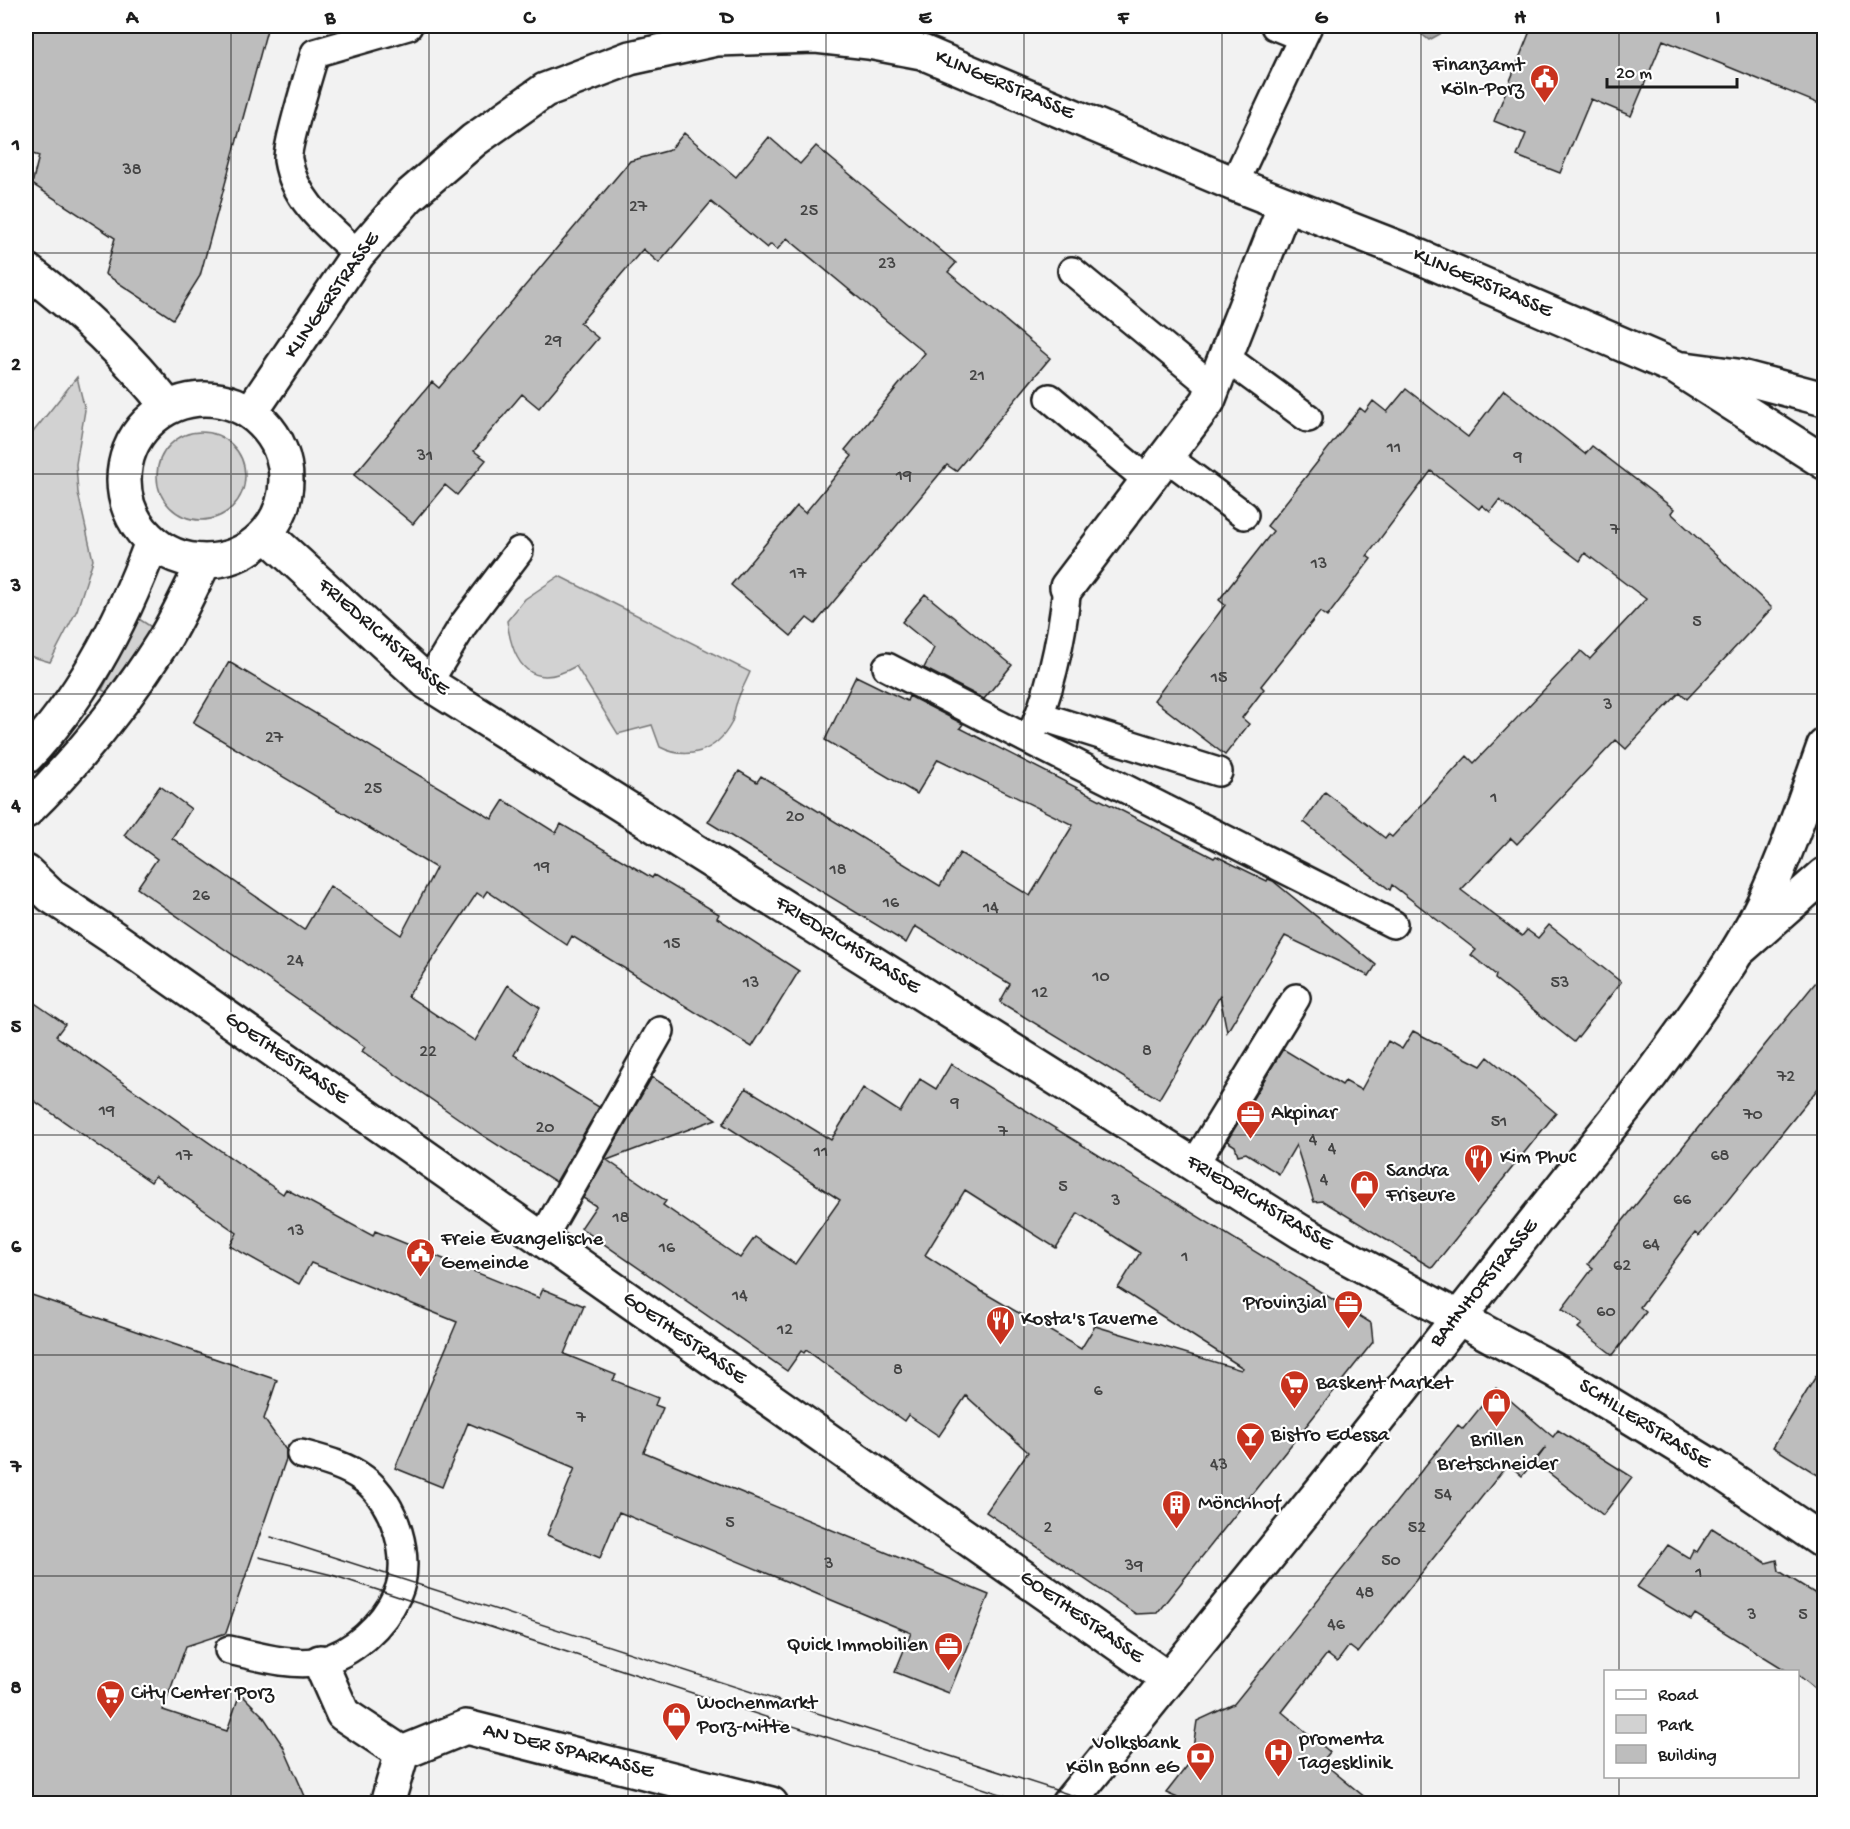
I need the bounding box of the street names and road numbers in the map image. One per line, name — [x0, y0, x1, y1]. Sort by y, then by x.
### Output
street label: KLINGERSTRASSE — [930, 45, 1078, 127]
street label: KLINGERSTRASSE — [280, 227, 387, 364]
street label: KLINGERSTRASSE — [1408, 243, 1556, 325]
street label: FRIEDRICHSTRASSE — [311, 573, 455, 703]
street label: FRIEDRICHSTRASSE — [769, 891, 925, 1001]
street label: GOETHESTRASSE — [219, 1007, 354, 1112]
street label: FRIEDRICHSTRASSE — [1180, 1150, 1338, 1258]
street label: BAHNHOFSTRASSE — [1425, 1214, 1545, 1354]
street label: GOETHESTRASSE — [617, 1287, 752, 1392]
street label: SCHILLERSTRASSE — [1573, 1374, 1716, 1476]
street label: GOETHESTRASSE — [1014, 1566, 1149, 1671]
street label: AN DER SPARKASSE — [480, 1719, 657, 1786]

